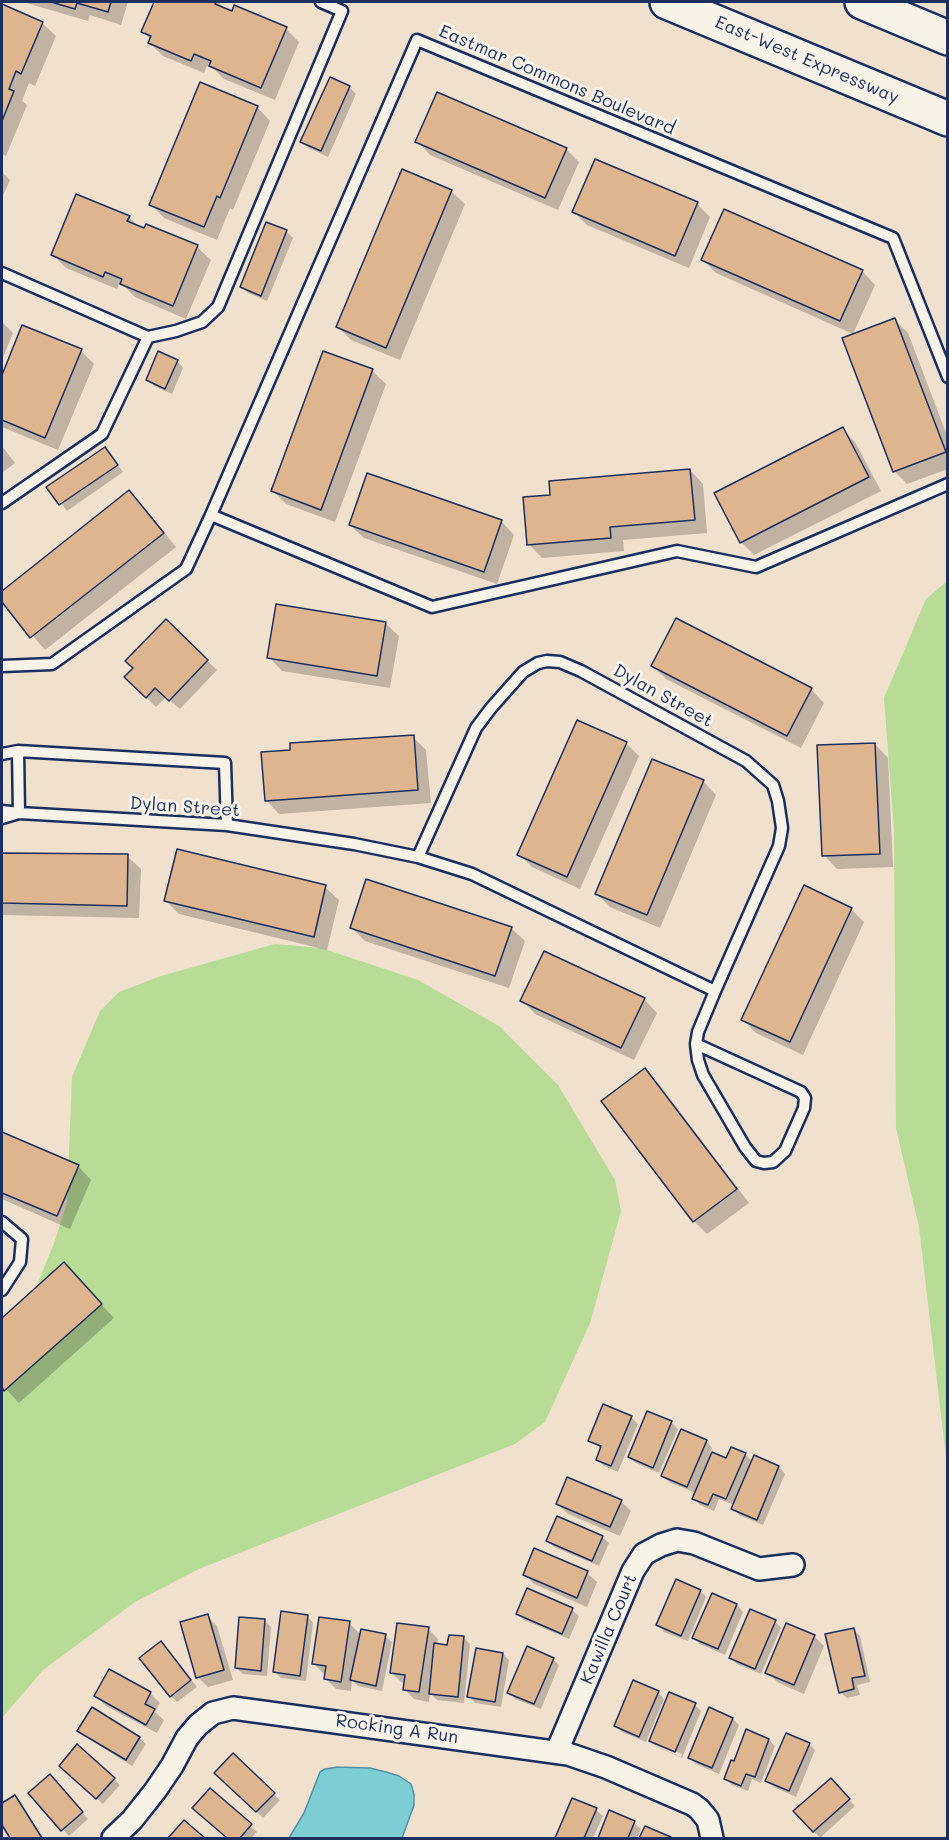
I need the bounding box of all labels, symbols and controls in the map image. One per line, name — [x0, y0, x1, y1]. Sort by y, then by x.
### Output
street label: East-West Expressway — [712, 11, 902, 109]
street label: Eastmar Commons Boulevard — [436, 20, 678, 140]
street label: Dylan Street — [609, 660, 717, 732]
street label: Dylan Street — [129, 792, 241, 822]
street label: Kawilla Court — [576, 1570, 642, 1688]
street label: Rocking A Run — [334, 1710, 460, 1748]

